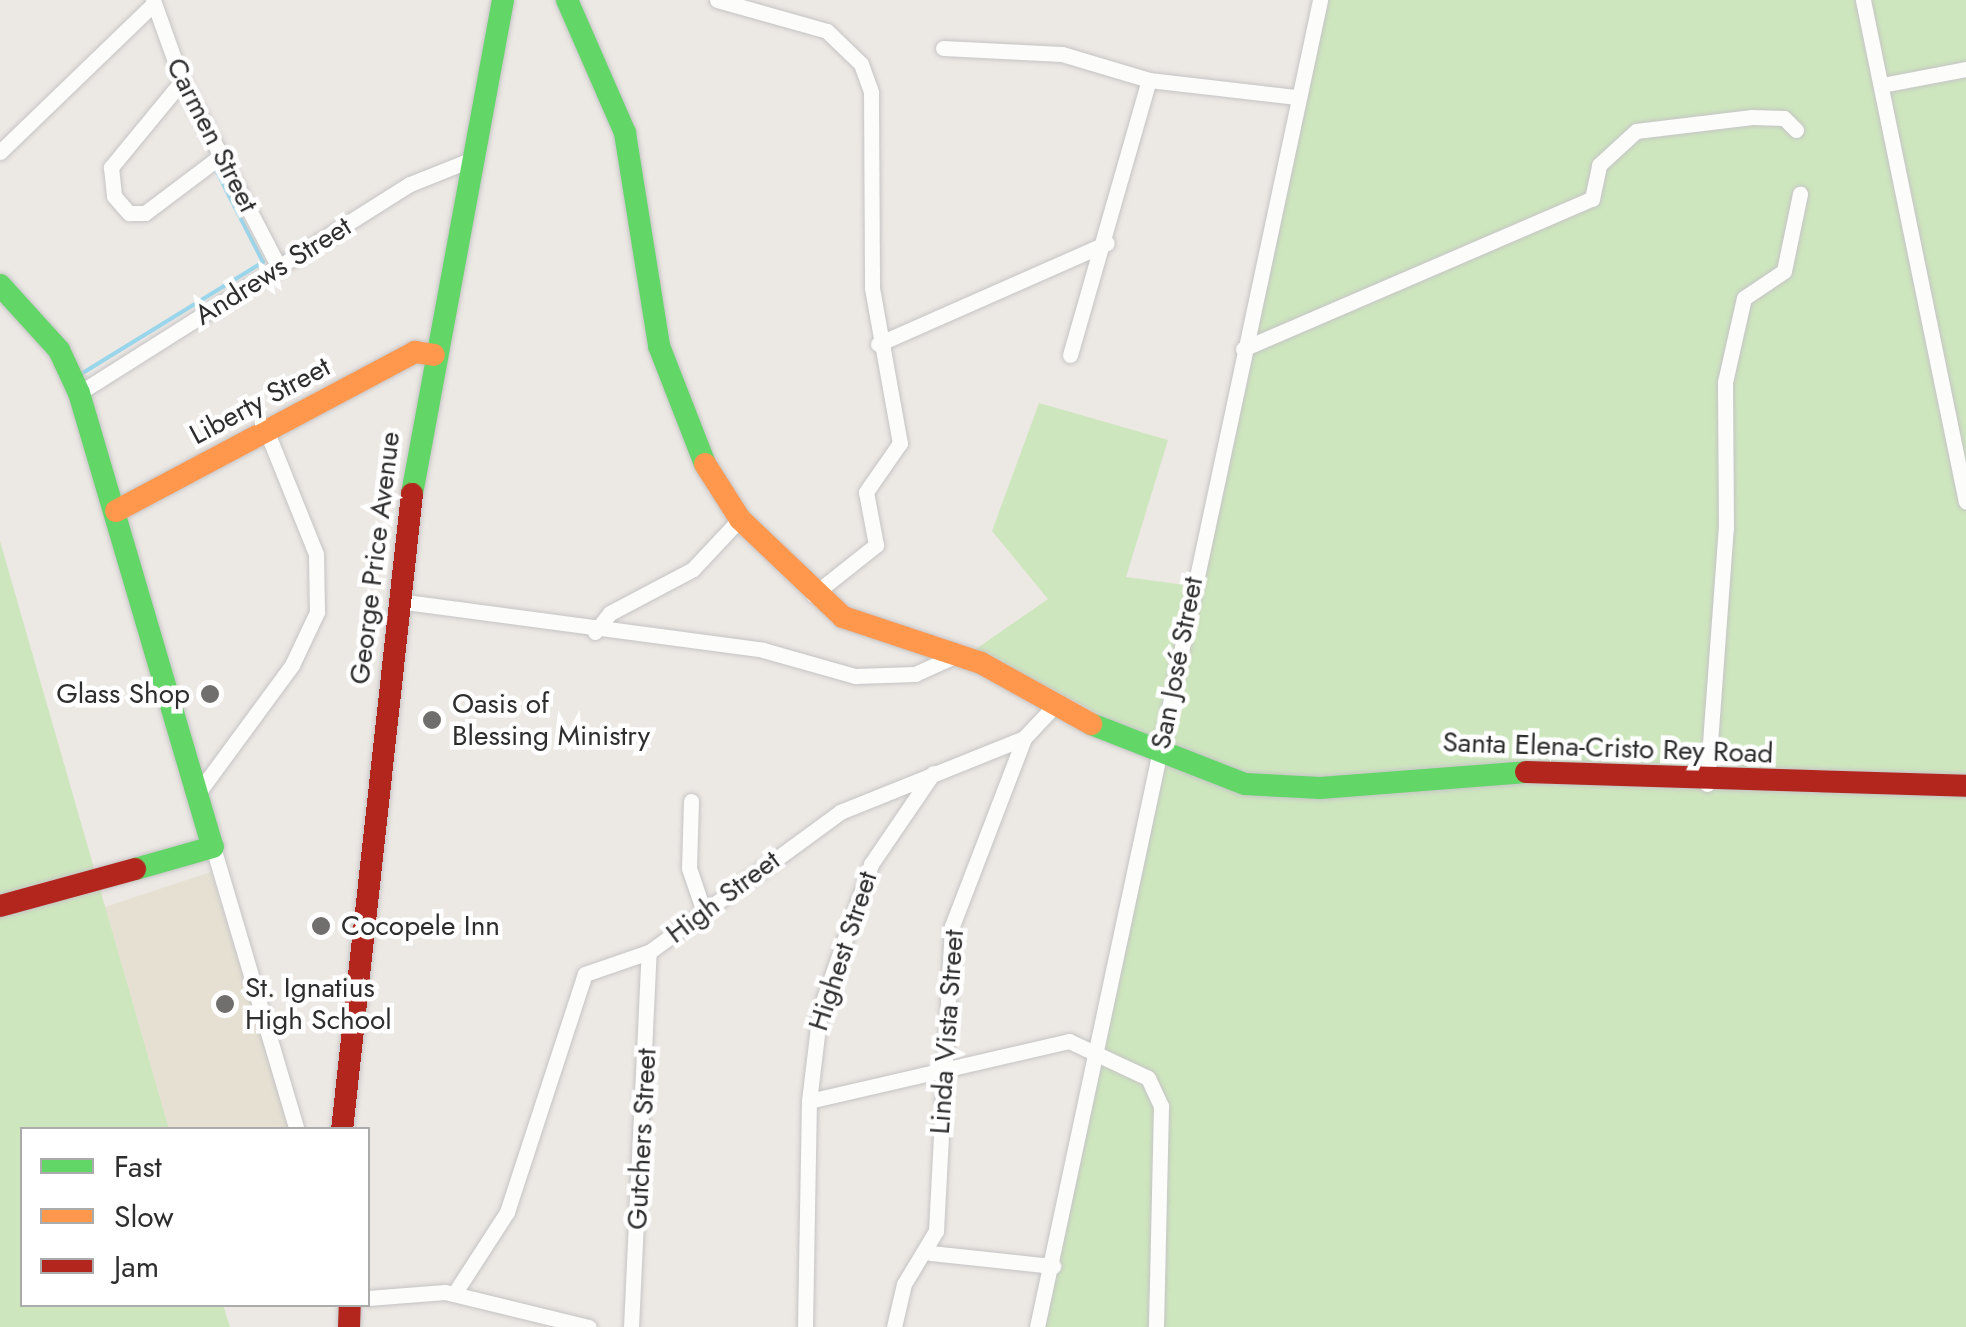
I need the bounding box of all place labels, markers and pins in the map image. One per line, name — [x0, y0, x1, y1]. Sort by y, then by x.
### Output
place label: Glass Shop — [56, 677, 190, 711]
marker: Glass Shop — [199, 683, 221, 705]
place label: Oasis of Blessing Ministry — [452, 687, 650, 753]
marker: Oasis of Blessing Ministry — [421, 709, 443, 731]
place label: Cocopele Inn — [341, 909, 500, 943]
marker: Cocopele Inn — [310, 915, 332, 937]
place label: St. Ignatius High School — [245, 971, 392, 1037]
marker: St. Ignatius High School — [214, 993, 236, 1015]

